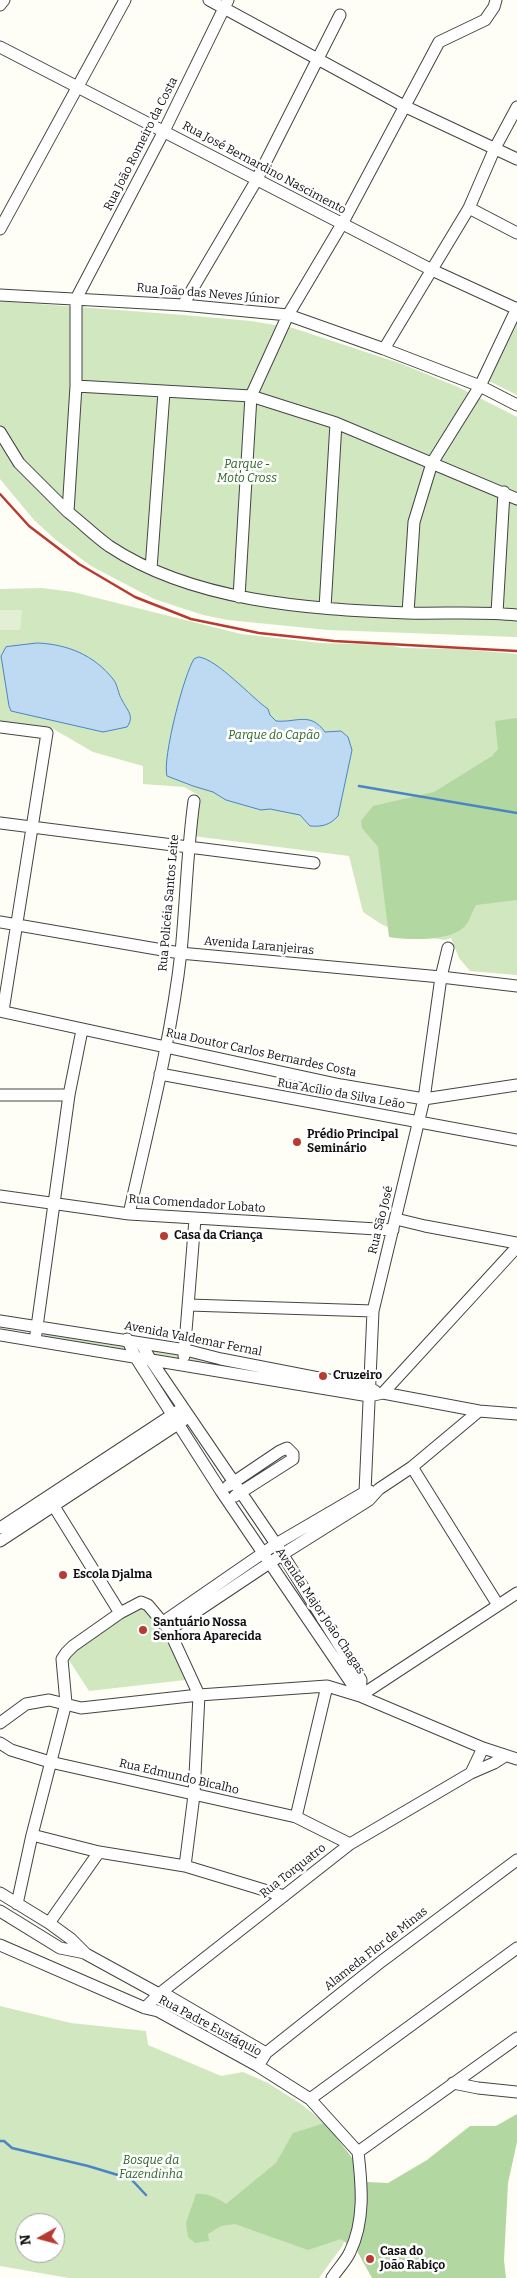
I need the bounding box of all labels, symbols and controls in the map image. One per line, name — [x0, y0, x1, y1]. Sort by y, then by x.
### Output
street label: Rua João Romeiro da Costa — [101, 75, 181, 213]
street label: Rua José Bernardino Nascimento — [180, 119, 348, 217]
street label: Rua João das Neves Júnior — [136, 281, 280, 307]
park label: Parque - Moto Cross — [217, 458, 277, 486]
park label: Parque do Capão — [228, 729, 320, 743]
street label: Rua Policéia Santos Leite — [156, 834, 182, 972]
street label: Avenida Laranjeiras — [203, 934, 315, 958]
street label: Rua Doutor Carlos Bernardes Costa — [164, 1026, 358, 1080]
street label: Rua Acílio da Silva Leão — [276, 1076, 406, 1112]
place label: Prédio Principal Seminário — [307, 1128, 398, 1156]
marker: Prédio Principal Seminário — [291, 1136, 303, 1148]
street label: Rua São José — [366, 1184, 396, 1256]
street label: Rua Comendador Lobato — [128, 1192, 266, 1216]
place label: Casa da Criança — [174, 1229, 263, 1243]
marker: Casa da Criança — [158, 1230, 170, 1242]
street label: Avenida Valdemar Fernal — [123, 1319, 263, 1359]
place label: Cruzeiro — [333, 1369, 382, 1383]
marker: Cruzeiro — [317, 1370, 329, 1382]
street label: Avenida Major João Chagas — [272, 1545, 368, 1677]
place label: Escola Djalma — [73, 1568, 152, 1582]
marker: Escola Djalma — [57, 1569, 69, 1581]
place label: Santuário Nossa Senhora Aparecida — [153, 1616, 261, 1644]
marker: Santuário Nossa Senhora Aparecida — [137, 1624, 149, 1636]
street label: Rua Edmundo Bicalho — [118, 1756, 240, 1798]
street label: Rua Torquatro — [257, 1841, 329, 1901]
street label: Alameda Flor de Minas — [322, 1904, 430, 1994]
street label: Rua Padre Eustáquio — [156, 1993, 264, 2059]
park label: Bosque da Fazendinha — [119, 2154, 183, 2182]
north arrow — [15, 2213, 65, 2263]
text: N — [17, 2233, 35, 2246]
place label: Casa do João Rabiço — [380, 2245, 445, 2273]
marker: Casa do João Rabiço — [364, 2253, 376, 2265]

